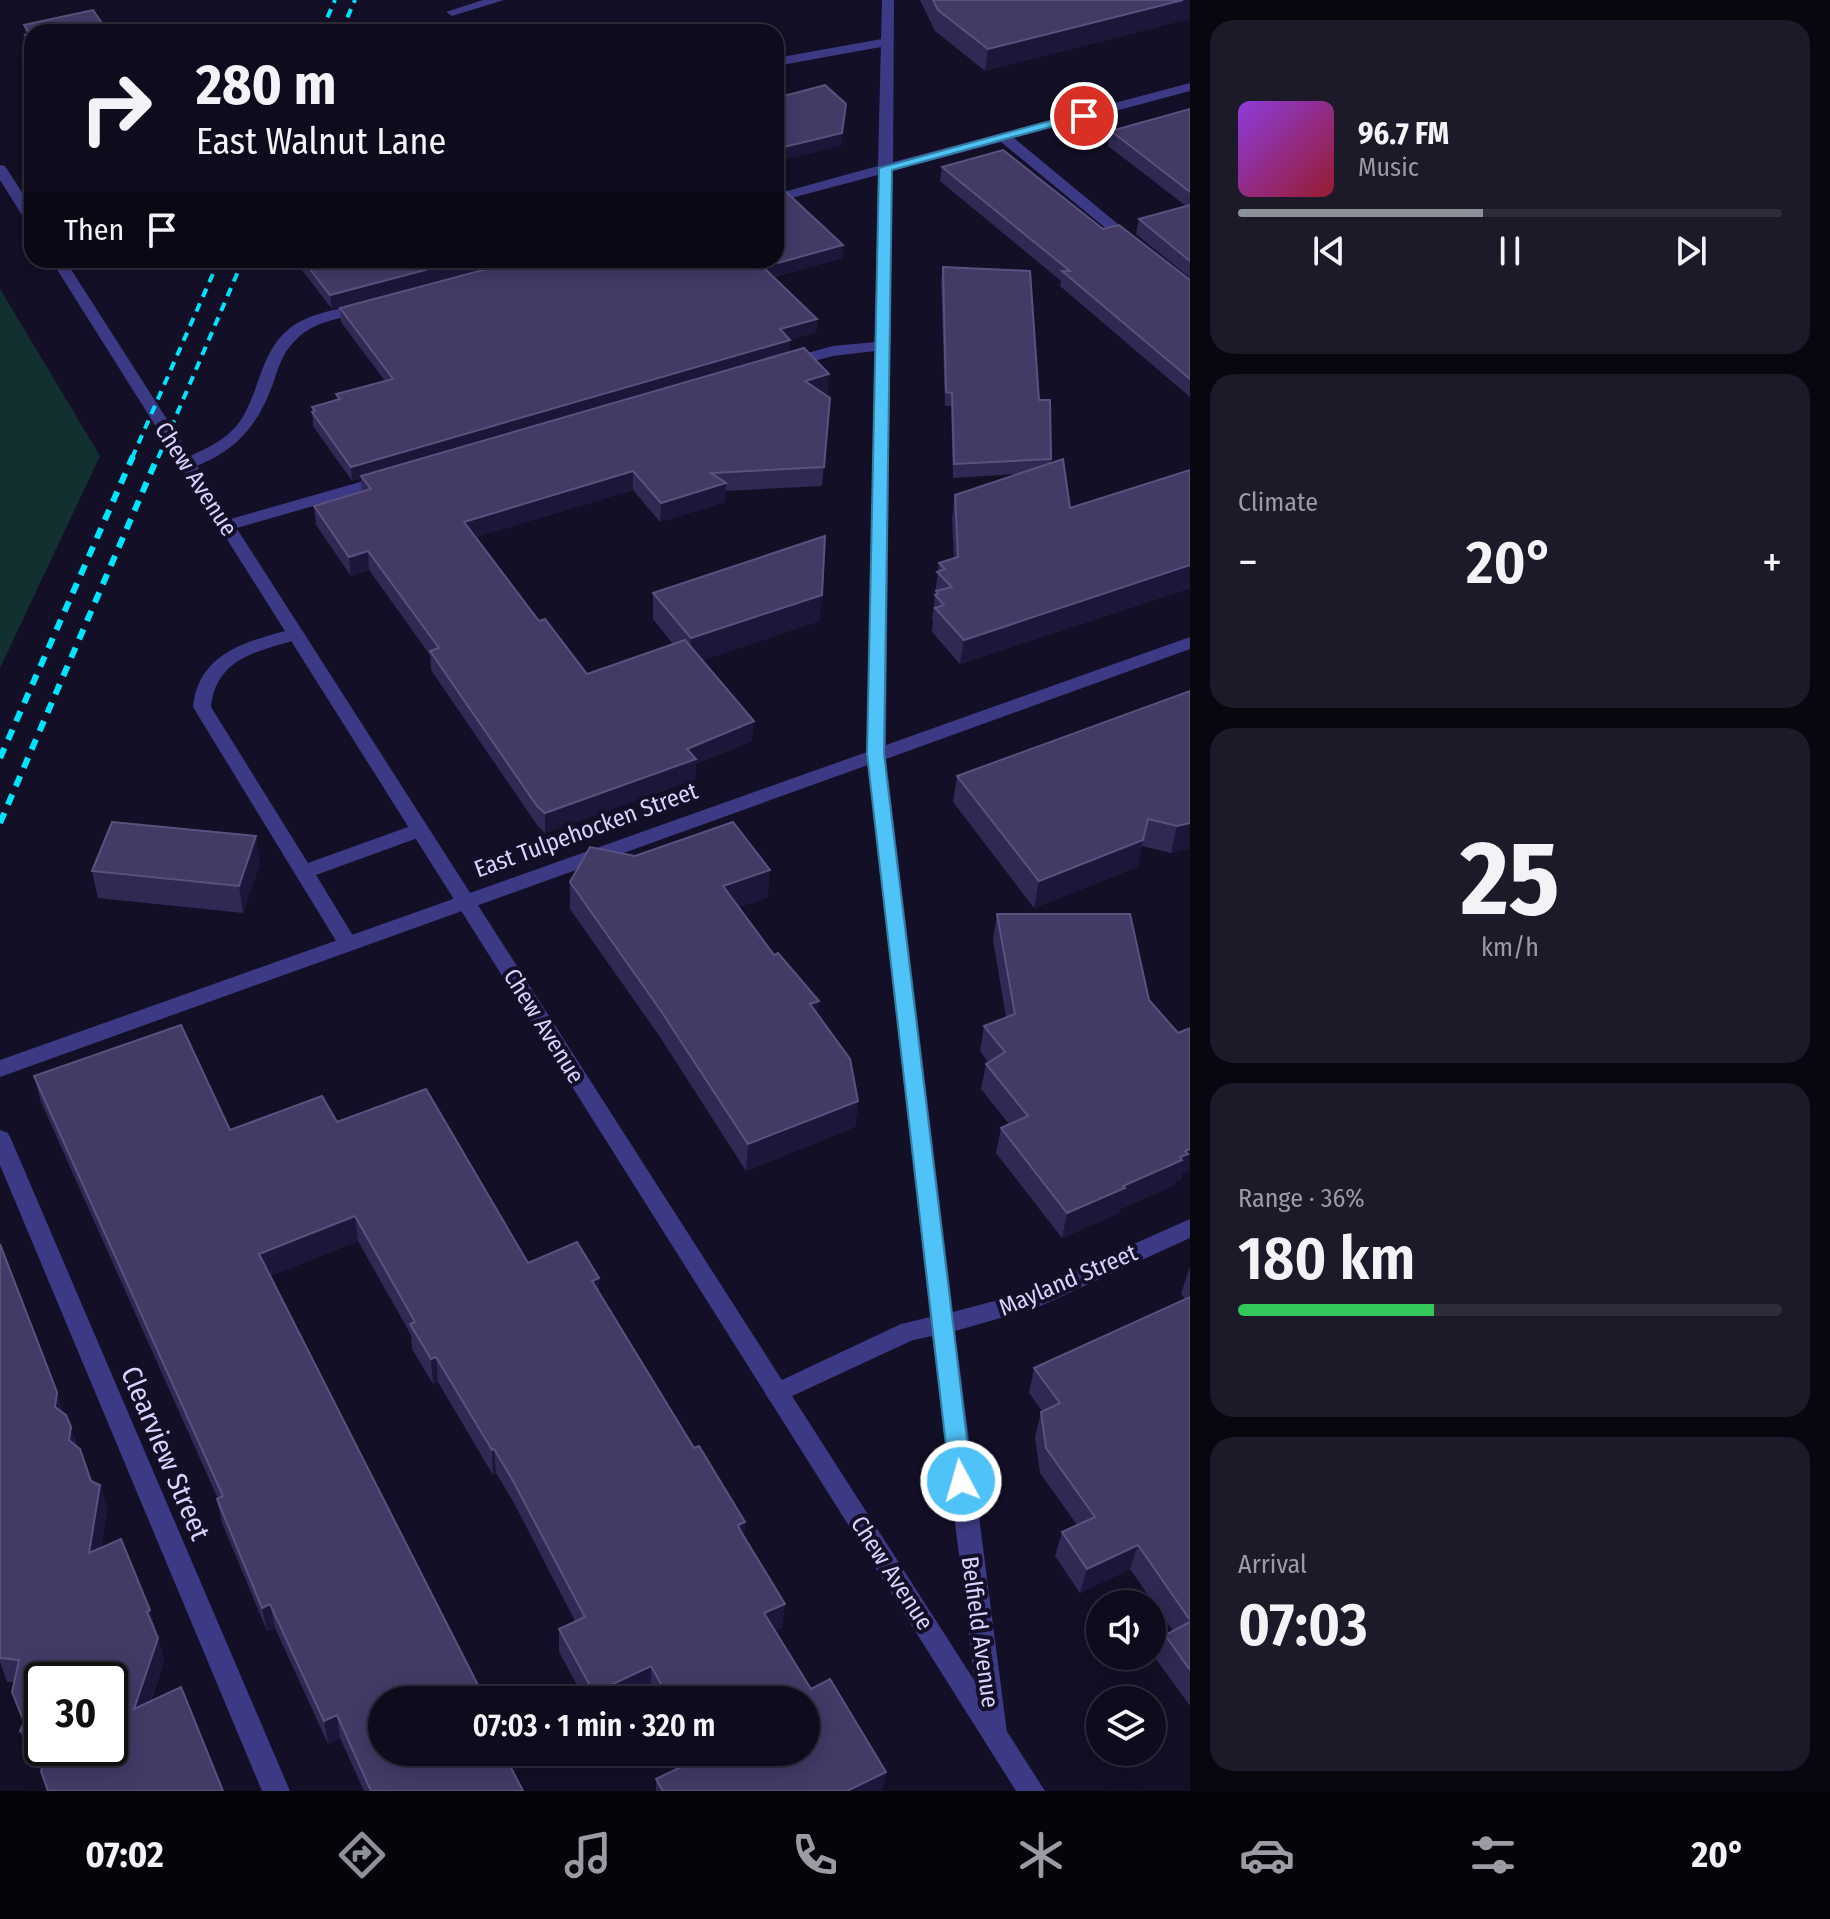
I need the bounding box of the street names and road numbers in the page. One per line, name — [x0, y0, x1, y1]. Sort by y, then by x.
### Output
street label: Chew Avenue — [149, 417, 243, 541]
street label: East Tulpehocken Street — [470, 776, 702, 883]
street label: Chew Avenue — [498, 963, 590, 1089]
street label: Mayland Street — [995, 1238, 1141, 1322]
street label: Clearview Street — [114, 1361, 217, 1546]
street label: Chew Avenue — [845, 1511, 939, 1635]
street label: Belfield Avenue — [956, 1555, 1004, 1709]

